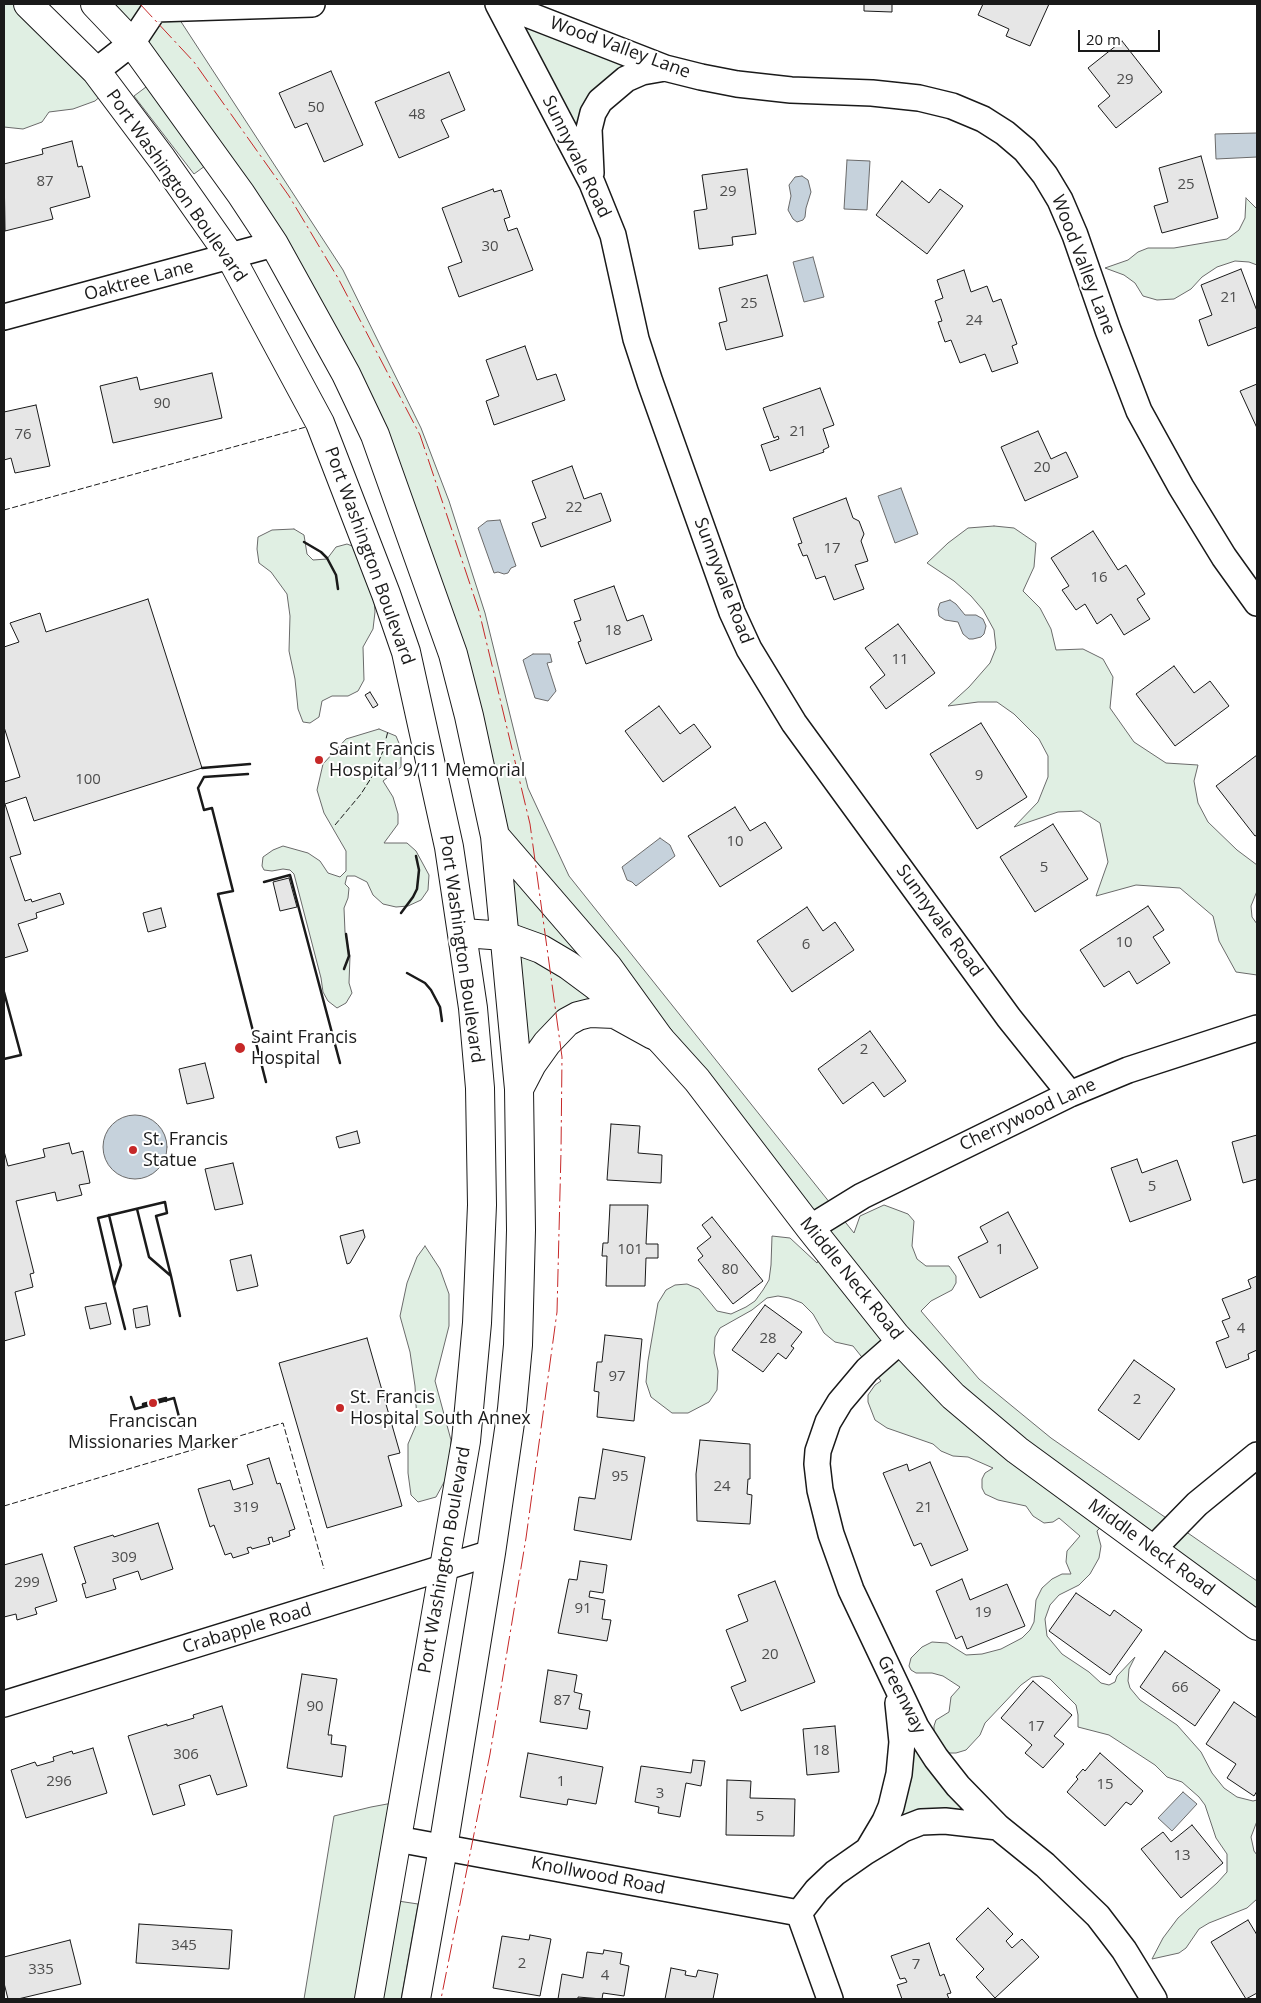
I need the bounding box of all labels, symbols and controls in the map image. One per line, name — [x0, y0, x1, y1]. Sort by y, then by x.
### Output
street label: Wood Valley Lane — [547, 13, 693, 83]
scale bar — [1081, 20, 1164, 52]
text: 20 m — [1086, 29, 1121, 49]
house number: 29 — [1116, 71, 1134, 89]
street label: Port Washington Boulevard — [101, 86, 251, 286]
street label: Sunnyvale Road — [537, 92, 615, 222]
house number: 50 — [307, 99, 325, 117]
house number: 48 — [408, 106, 426, 124]
house number: 87 — [36, 173, 54, 191]
house number: 25 — [1177, 176, 1195, 194]
house number: 29 — [719, 183, 737, 201]
street label: Wood Valley Lane — [1046, 192, 1120, 338]
house number: 30 — [481, 238, 499, 256]
street label: Oaktree Lane — [82, 256, 196, 306]
house number: 21 — [1220, 289, 1238, 307]
house number: 25 — [740, 295, 758, 313]
house number: 24 — [965, 312, 983, 330]
house number: 90 — [153, 395, 171, 413]
house number: 21 — [789, 423, 807, 441]
house number: 76 — [14, 426, 32, 444]
street label: Port Washington Boulevard — [319, 444, 419, 668]
house number: 20 — [1033, 459, 1051, 477]
house number: 22 — [565, 499, 583, 517]
street label: Sunnyvale Road — [689, 515, 757, 647]
house number: 17 — [823, 540, 841, 558]
house number: 16 — [1090, 569, 1108, 587]
house number: 18 — [604, 622, 622, 640]
house number: 11 — [891, 651, 909, 669]
place label: Saint Francis Hospital 9/11 Memorial — [329, 739, 525, 782]
marker: Saint Francis Hospital 9/11 Memorial — [313, 754, 325, 766]
house number: 9 — [975, 767, 983, 785]
house number: 100 — [75, 771, 101, 789]
house number: 10 — [726, 833, 744, 851]
street label: Port Washington Boulevard — [434, 834, 488, 1064]
house number: 5 — [1040, 859, 1048, 877]
street label: Sunnyvale Road — [891, 861, 987, 981]
house number: 10 — [1115, 934, 1133, 952]
house number: 6 — [802, 936, 810, 954]
place label: Saint Francis Hospital — [251, 1027, 357, 1070]
marker: Saint Francis Hospital — [233, 1041, 247, 1055]
house number: 2 — [860, 1041, 868, 1059]
street label: Cherrywood Lane — [956, 1074, 1100, 1156]
place label: St. Francis Statue — [143, 1129, 228, 1172]
marker: St. Francis Statue — [127, 1144, 139, 1156]
house number: 5 — [1148, 1178, 1156, 1196]
street label: Middle Neck Road — [795, 1213, 907, 1345]
house number: 101 — [617, 1241, 643, 1259]
house number: 1 — [996, 1241, 1004, 1259]
house number: 80 — [721, 1261, 739, 1279]
house number: 4 — [1237, 1320, 1245, 1338]
house number: 28 — [759, 1330, 777, 1348]
house number: 97 — [608, 1368, 626, 1386]
place label: St. Francis Hospital South Annex — [350, 1387, 531, 1430]
house number: 2 — [1133, 1391, 1141, 1409]
marker: Franciscan Missionaries Marker — [147, 1397, 159, 1409]
marker: St. Francis Hospital South Annex — [334, 1402, 346, 1414]
place label: Franciscan Missionaries Marker — [68, 1411, 238, 1454]
street label: Port Washington Boulevard — [414, 1445, 476, 1675]
house number: 95 — [611, 1468, 629, 1486]
house number: 24 — [713, 1478, 731, 1496]
street label: Middle Neck Road — [1083, 1495, 1219, 1601]
house number: 319 — [233, 1499, 259, 1517]
house number: 21 — [915, 1499, 933, 1517]
house number: 309 — [111, 1549, 137, 1567]
house number: 299 — [14, 1574, 40, 1592]
street label: Crabapple Road — [180, 1599, 314, 1659]
house number: 91 — [574, 1600, 592, 1618]
house number: 19 — [974, 1604, 992, 1622]
house number: 20 — [761, 1646, 779, 1664]
street label: Greenway — [872, 1652, 930, 1738]
house number: 66 — [1171, 1679, 1189, 1697]
house number: 87 — [553, 1692, 571, 1710]
house number: 90 — [306, 1698, 324, 1716]
house number: 17 — [1027, 1718, 1045, 1736]
house number: 18 — [812, 1742, 830, 1760]
house number: 306 — [173, 1746, 199, 1764]
house number: 296 — [46, 1773, 72, 1791]
house number: 1 — [557, 1773, 565, 1791]
house number: 15 — [1096, 1776, 1114, 1794]
house number: 3 — [656, 1785, 664, 1803]
house number: 5 — [756, 1808, 764, 1826]
house number: 13 — [1173, 1847, 1191, 1865]
street label: Knollwood Road — [529, 1852, 667, 1900]
house number: 345 — [171, 1937, 197, 1955]
house number: 2 — [518, 1955, 526, 1973]
house number: 7 — [912, 1956, 920, 1974]
house number: 335 — [28, 1961, 54, 1979]
house number: 4 — [601, 1967, 609, 1985]

